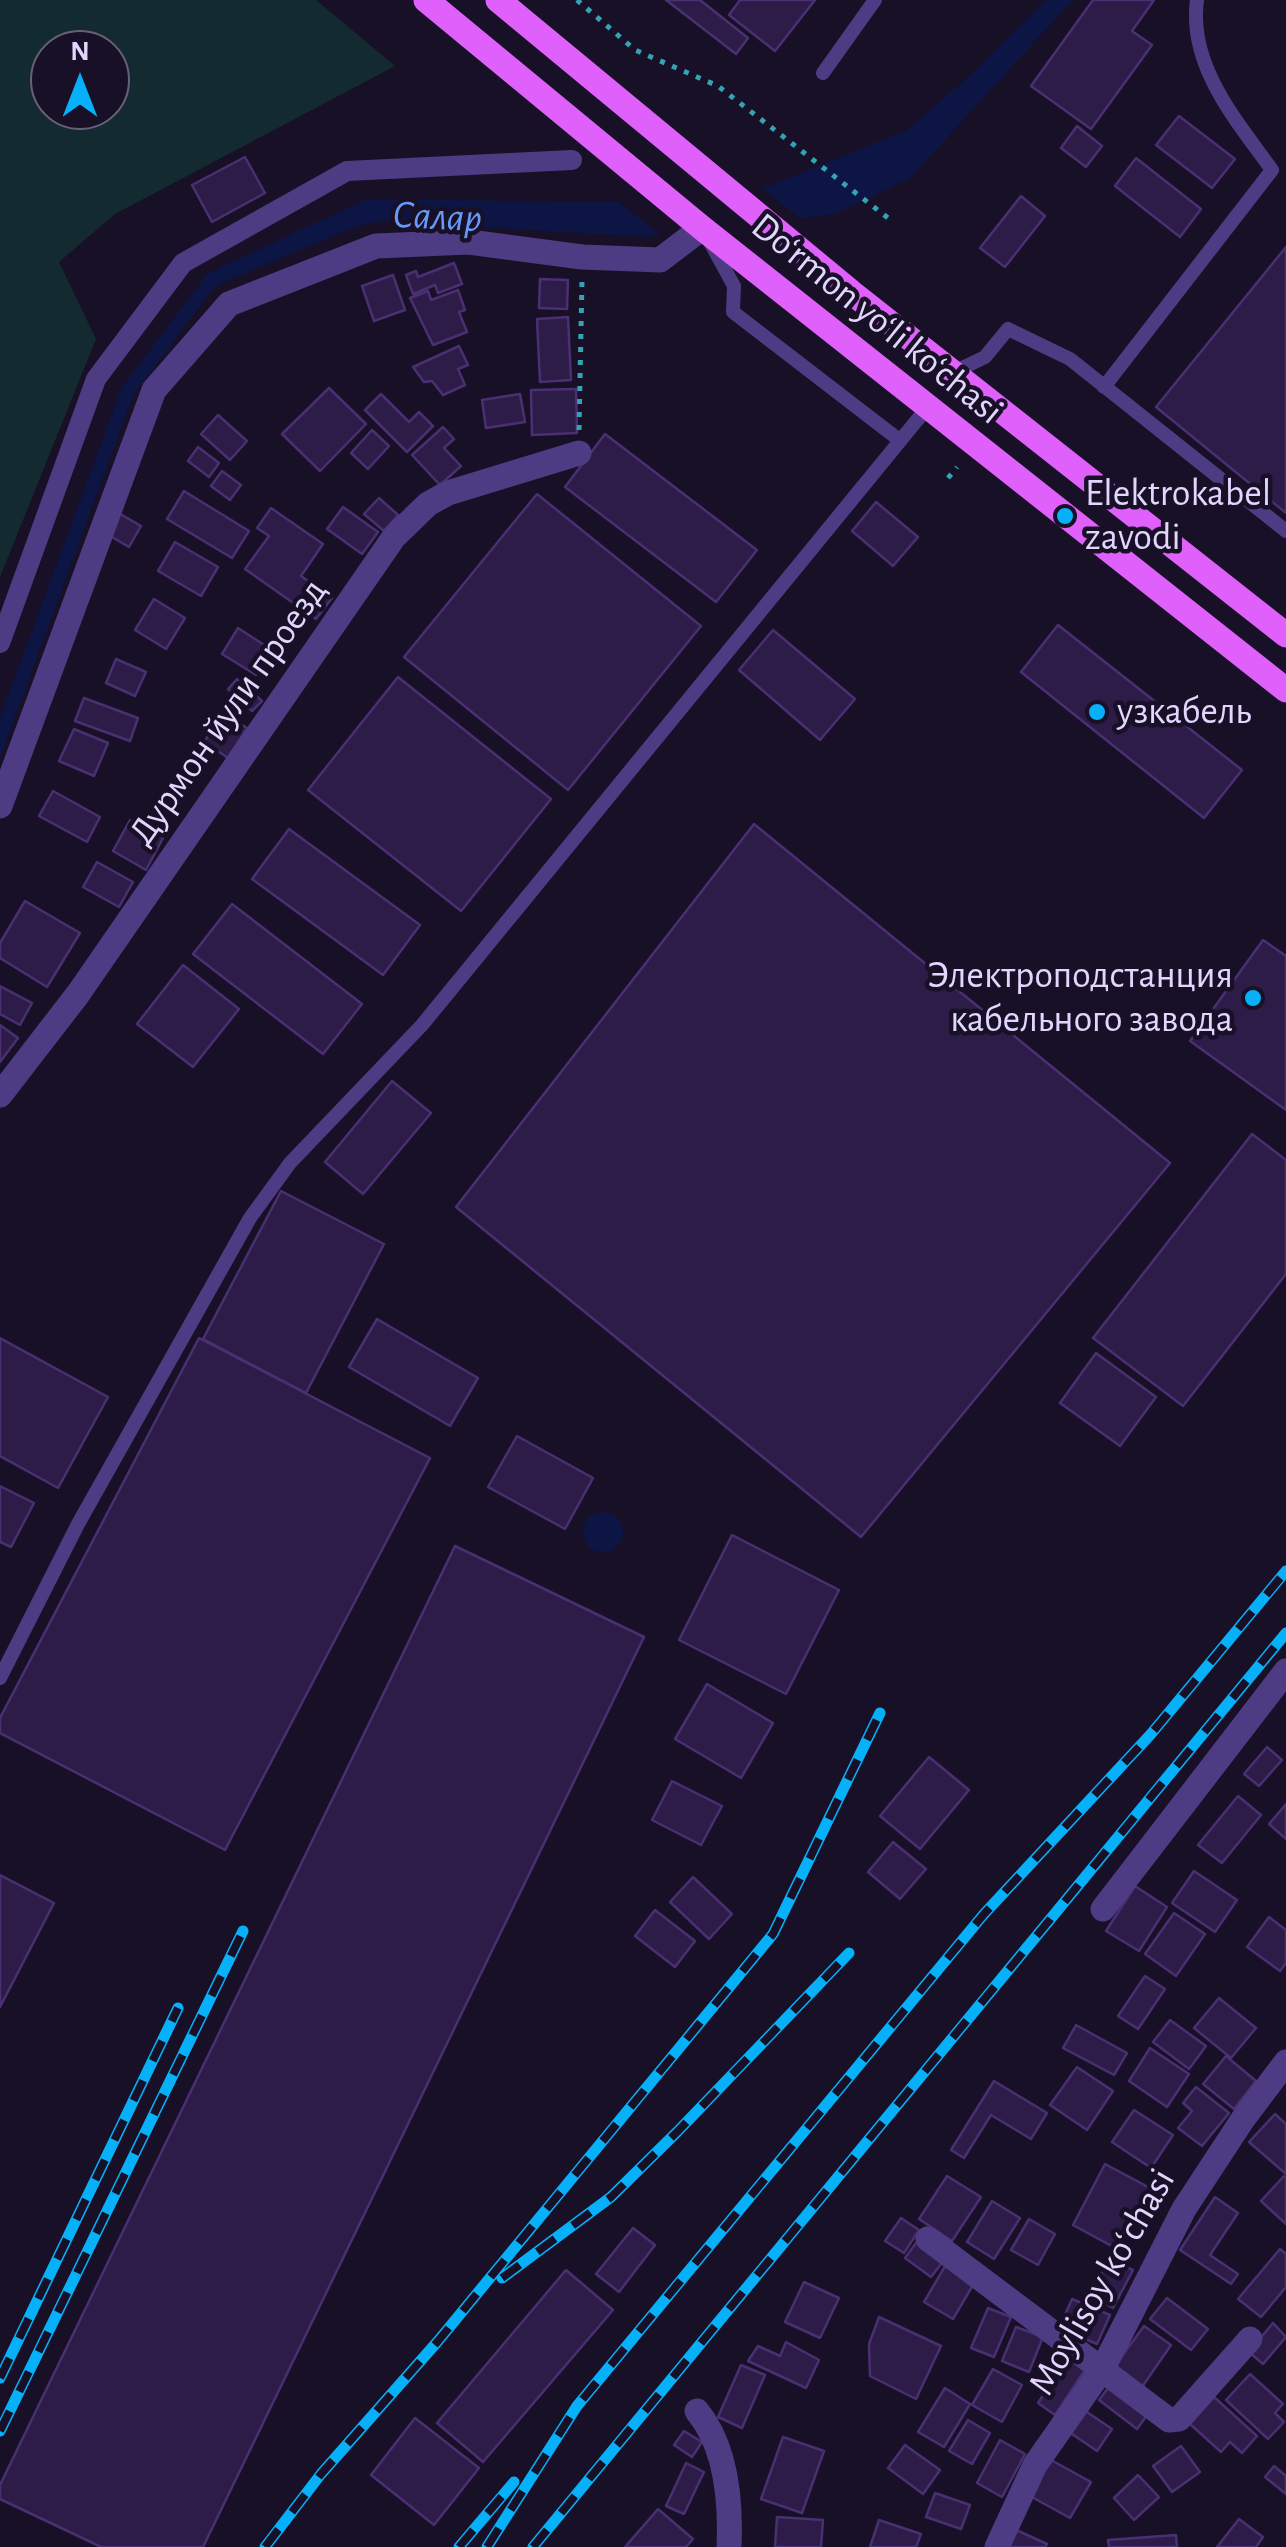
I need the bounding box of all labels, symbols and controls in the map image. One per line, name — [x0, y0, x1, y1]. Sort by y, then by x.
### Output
north arrow — [30, 30, 130, 130]
text: N — [70, 38, 90, 66]
water label: Салар — [391, 191, 483, 243]
street label: Do‘rmon yo‘li ko‘chasi — [742, 204, 1012, 434]
place label: Elektrokabel zavodi — [1085, 471, 1271, 560]
marker: Elektrokabel zavodi — [1054, 505, 1076, 527]
street label: Дурмон йули проезд — [119, 570, 337, 854]
place label: узкабель — [1117, 689, 1251, 735]
marker: узкабель — [1086, 701, 1108, 723]
place label: Электроподстанция кабельного завода — [927, 953, 1233, 1042]
marker: Электроподстанция кабельного завода — [1242, 987, 1264, 1009]
street label: Moylisoy koʻchasi — [1019, 2161, 1185, 2403]

